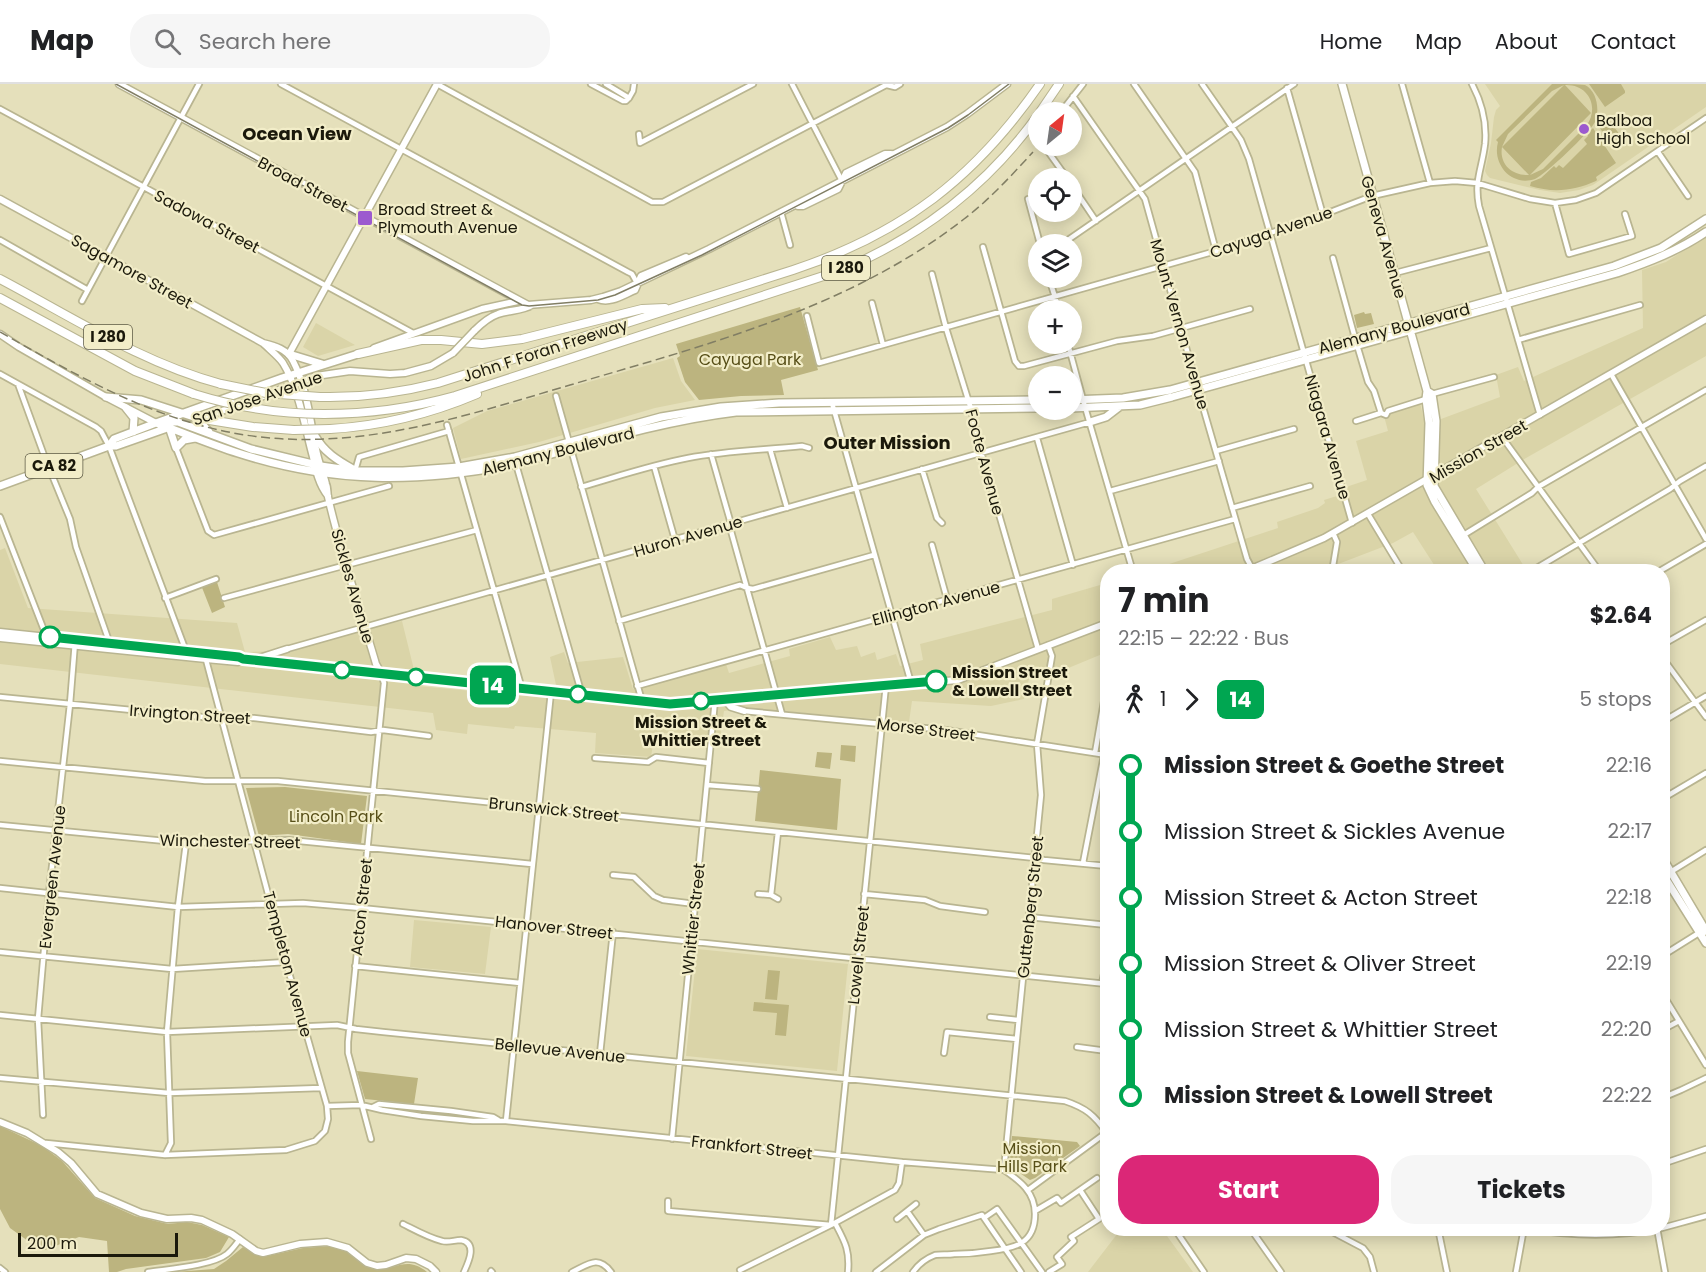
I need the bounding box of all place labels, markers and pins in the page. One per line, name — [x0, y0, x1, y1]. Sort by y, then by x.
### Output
place label: Balboa High School — [1596, 109, 1690, 150]
marker: Balboa High School — [1577, 122, 1591, 136]
place label: Broad Street & Plymouth Avenue — [378, 198, 518, 239]
marker: Broad Street & Plymouth Avenue — [356, 209, 374, 227]
unlabelled marker — [39, 626, 61, 648]
unlabelled marker — [333, 661, 351, 679]
place label: Mission Street & Lowell Street — [952, 661, 1072, 702]
unlabelled marker — [407, 668, 425, 686]
marker: Mission Street & Lowell Street — [925, 670, 947, 692]
unlabelled marker — [569, 685, 587, 703]
marker: Mission Street & Whittier Street — [692, 692, 710, 710]
place label: Mission Street & Whittier Street — [635, 711, 767, 752]

